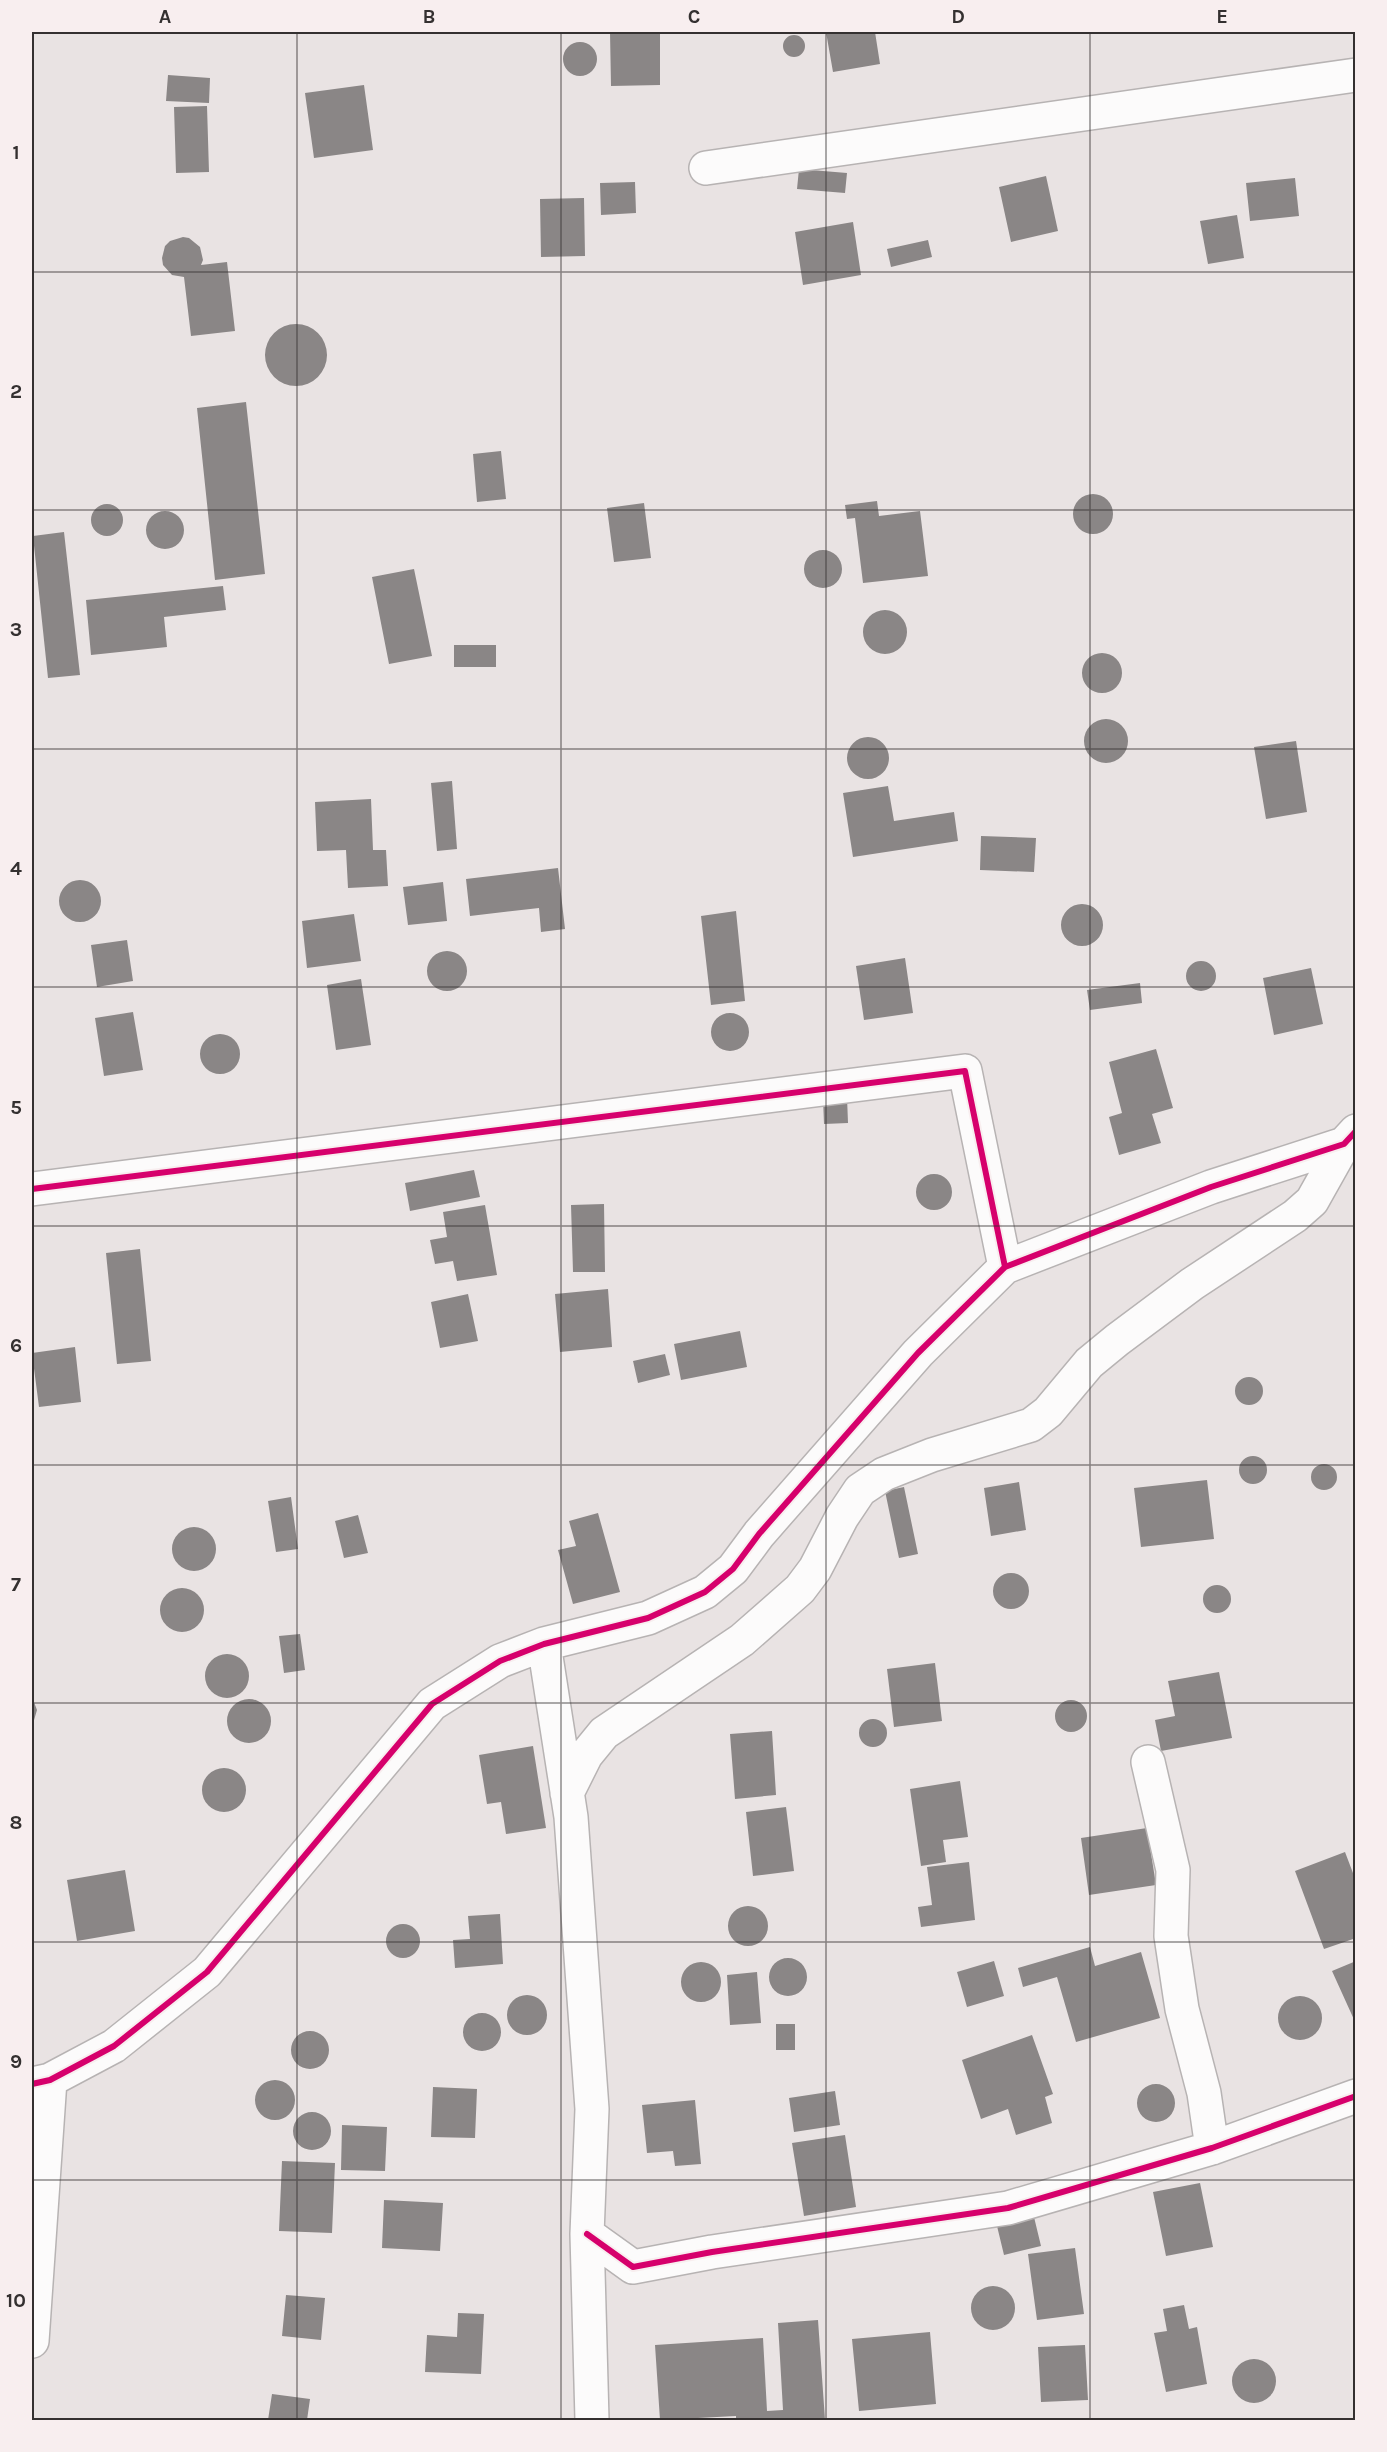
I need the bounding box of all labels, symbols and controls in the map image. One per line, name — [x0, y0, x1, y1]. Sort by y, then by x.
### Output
text: A — [159, 5, 172, 28]
text: B — [423, 5, 435, 28]
text: C — [688, 5, 700, 28]
text: D — [951, 5, 965, 28]
text: E — [1216, 5, 1228, 28]
text: 1 — [12, 141, 20, 164]
text: 2 — [10, 380, 22, 403]
text: 3 — [10, 618, 22, 641]
text: 4 — [10, 857, 22, 880]
text: 5 — [10, 1096, 22, 1119]
text: 6 — [10, 1334, 22, 1357]
text: 7 — [11, 1573, 21, 1596]
text: 8 — [10, 1811, 22, 1834]
text: 9 — [10, 2050, 22, 2073]
text: 10 — [6, 2289, 26, 2312]

